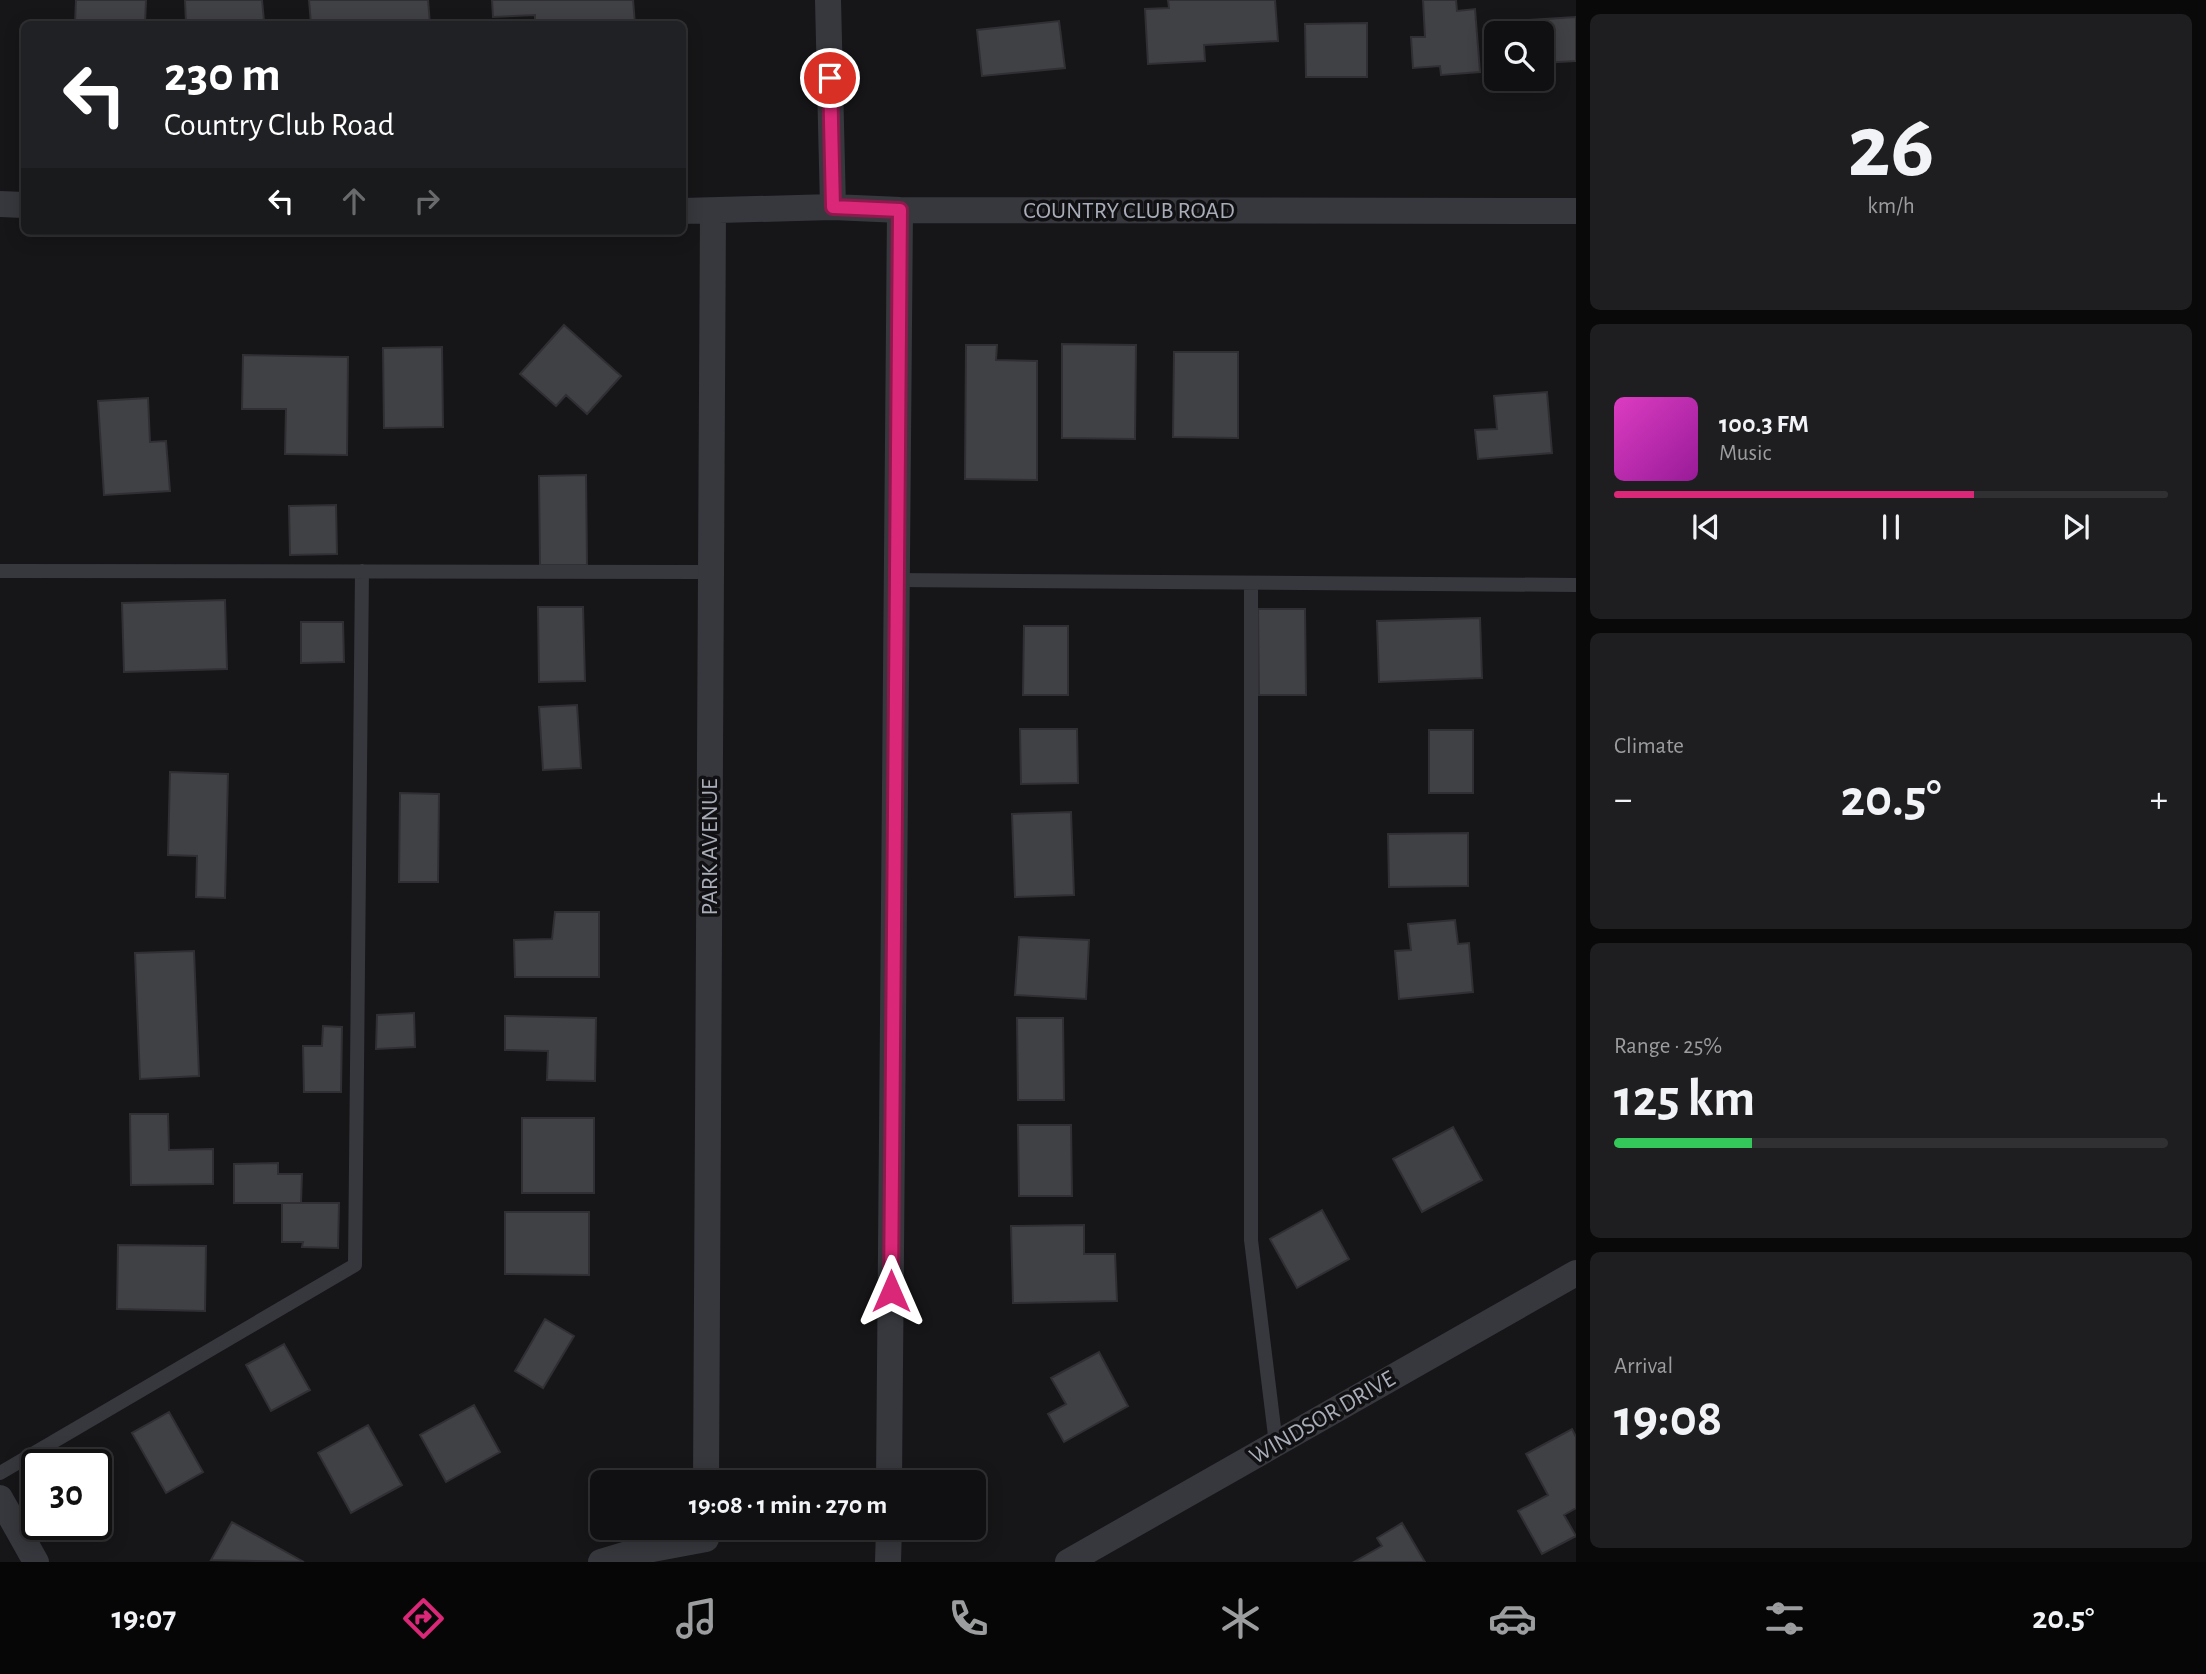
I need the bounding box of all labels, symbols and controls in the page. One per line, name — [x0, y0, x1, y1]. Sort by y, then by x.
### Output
map controls — [1484, 21, 1554, 91]
button: search — [1484, 21, 1554, 91]
pin — [800, 48, 860, 108]
icon: left — [49, 49, 140, 140]
text: 230 m — [164, 51, 281, 100]
icon: arrive — [811, 59, 849, 97]
text: 26 — [1848, 102, 1934, 193]
text: Country Club Road — [164, 109, 394, 141]
icon: left — [262, 182, 300, 220]
icon: ahead — [335, 182, 373, 220]
icon: right — [408, 182, 446, 220]
text: km/h — [1867, 195, 1915, 218]
street label: COUNTRY CLUB ROAD — [1023, 199, 1235, 223]
text: 100.3 FM — [1719, 411, 1809, 437]
text: Music — [1719, 442, 1771, 465]
icon: previous — [1687, 508, 1725, 546]
icon: pause — [1872, 508, 1910, 546]
icon: next — [2057, 508, 2095, 546]
text: Climate — [1614, 735, 1684, 758]
text: 20.5° — [1840, 773, 1942, 825]
street label: PARK AVENUE — [698, 778, 722, 916]
text: − — [1614, 781, 1632, 819]
text: + — [2150, 781, 2168, 819]
text: Range · 25% — [1614, 1035, 1722, 1058]
text: 125 km — [1614, 1073, 1755, 1125]
position arrow — [854, 1254, 928, 1328]
text: Arrival — [1614, 1355, 1673, 1378]
street label: WINDSOR DRIVE — [1246, 1366, 1400, 1469]
text: 19:08 — [1614, 1393, 1722, 1445]
speed limit sign: 30 — [21, 1449, 112, 1540]
text: 19:08 · 1 min · 270 m — [689, 1492, 887, 1518]
icon: directions — [399, 1594, 448, 1643]
icon: music — [672, 1594, 721, 1643]
icon: phone — [944, 1594, 993, 1643]
icon: climate — [1216, 1594, 1265, 1643]
icon: car — [1488, 1594, 1537, 1643]
icon: filters — [1760, 1594, 1809, 1643]
text: 19:07 — [112, 1602, 176, 1634]
text: 20.5° — [2032, 1602, 2094, 1634]

